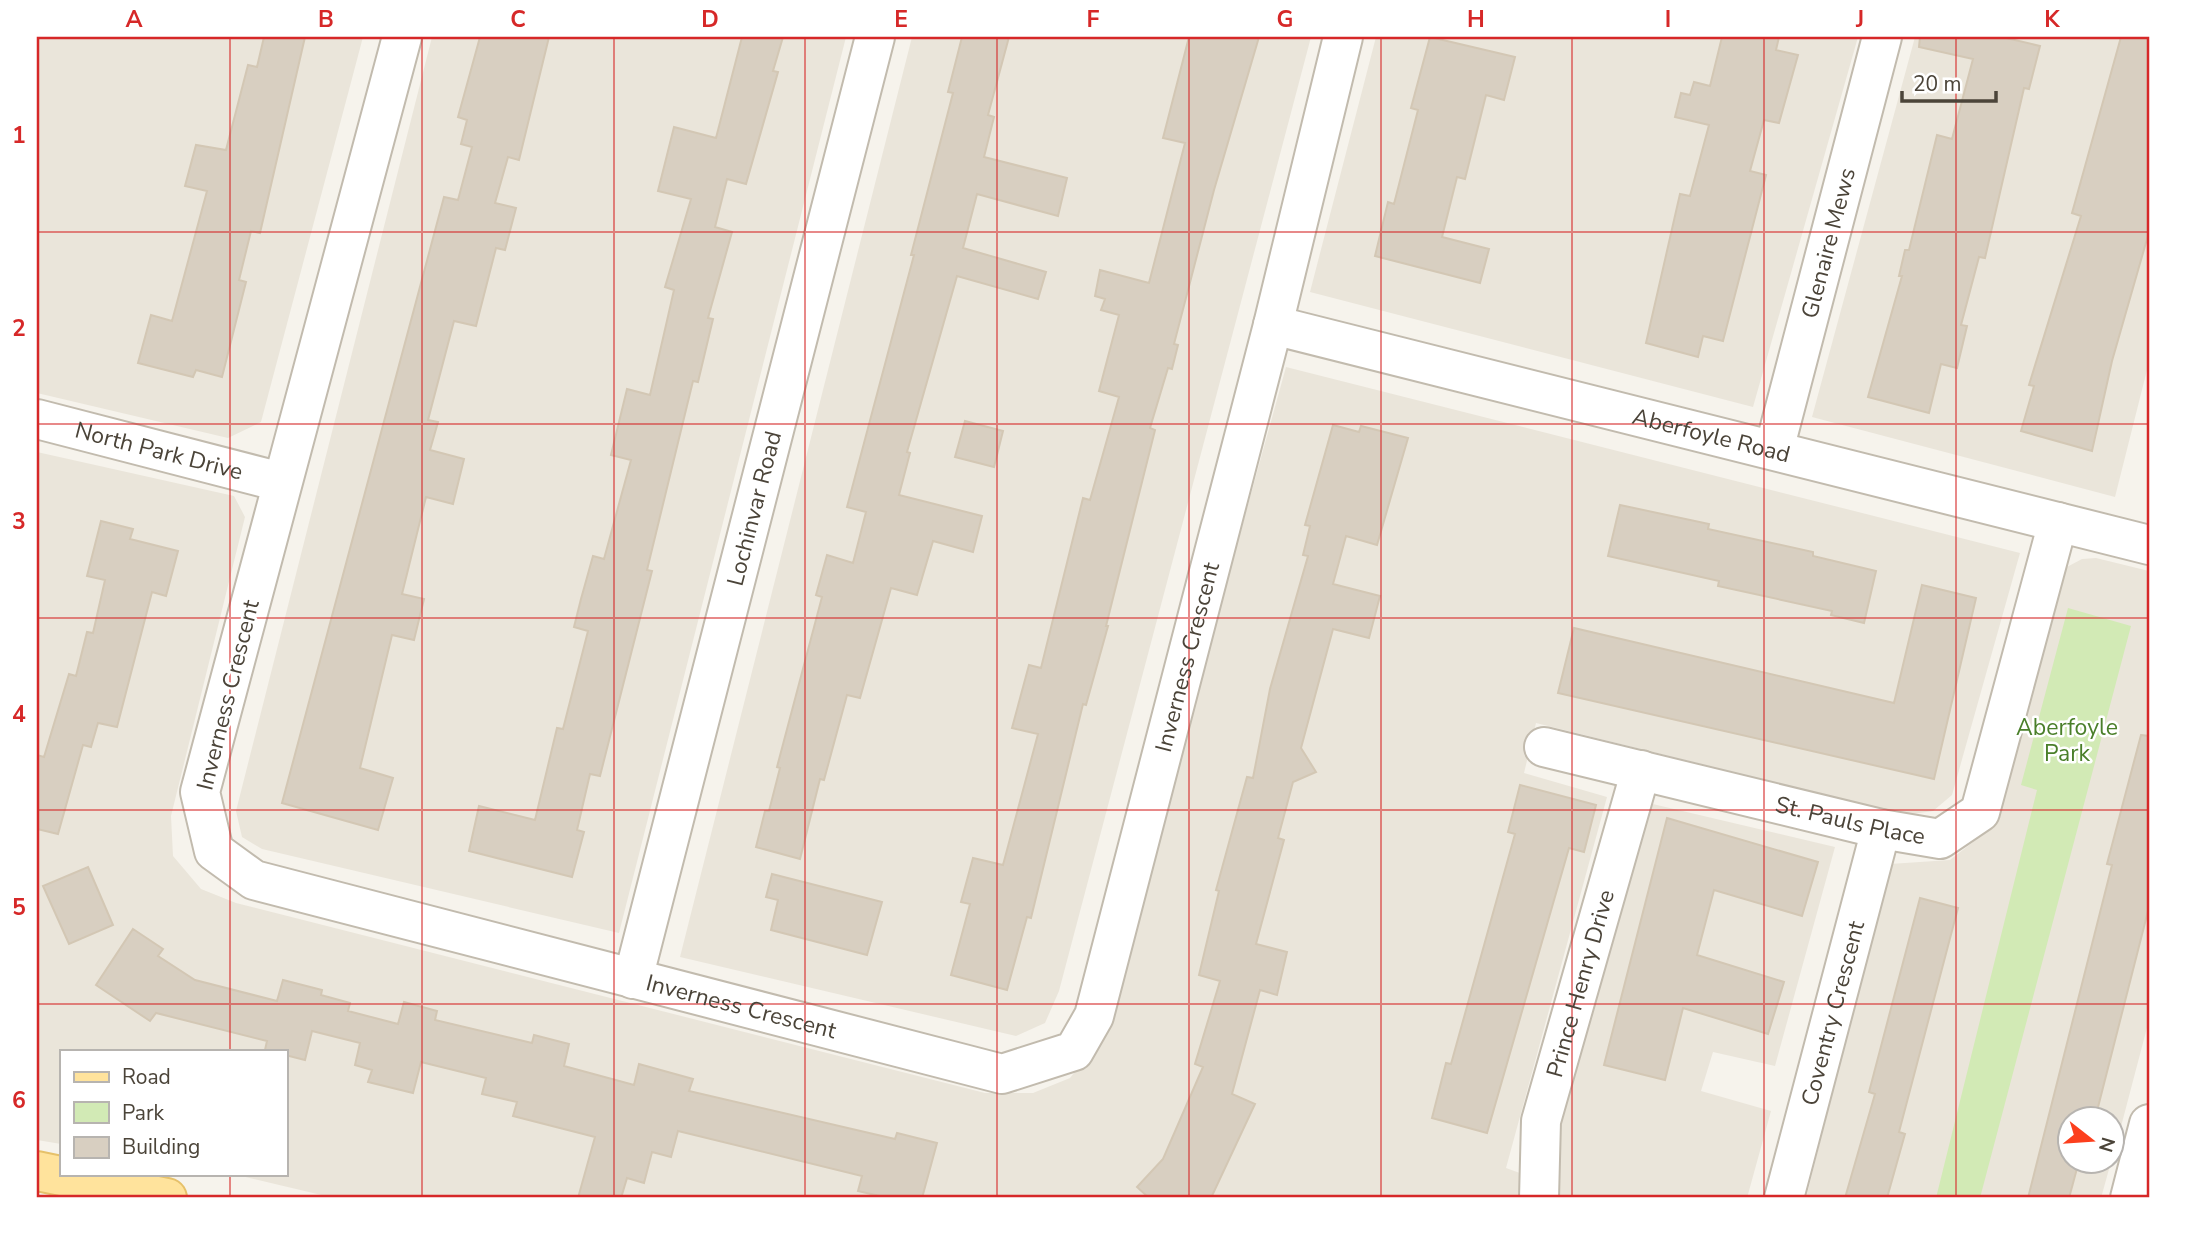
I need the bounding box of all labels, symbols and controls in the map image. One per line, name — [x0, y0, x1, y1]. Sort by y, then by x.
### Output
text: A — [125, 4, 143, 35]
text: B — [318, 4, 334, 35]
text: C — [510, 4, 526, 35]
text: D — [701, 4, 719, 35]
text: E — [894, 4, 908, 35]
text: F — [1087, 4, 1100, 35]
text: G — [1277, 4, 1293, 35]
text: H — [1467, 4, 1485, 35]
text: I — [1665, 4, 1671, 35]
text: J — [1855, 4, 1864, 35]
text: K — [2044, 4, 2060, 35]
scale bar — [1902, 60, 1997, 104]
text: 20 m — [1913, 70, 1962, 98]
text: 1 — [12, 120, 26, 151]
street label: Glenaire Mews — [1794, 164, 1863, 322]
text: 2 — [12, 313, 26, 344]
street label: Aberfoyle Road — [1629, 400, 1793, 470]
street label: North Park Drive — [72, 414, 246, 487]
street label: Lochinvar Road — [719, 428, 789, 589]
text: 3 — [12, 506, 26, 537]
street label: Inverness Crescent — [1148, 558, 1227, 755]
street label: Inverness Crescent — [189, 596, 267, 793]
text: 4 — [12, 699, 26, 730]
park label: Aberfoyle Park — [2016, 712, 2118, 769]
street label: St. Pauls Place — [1772, 788, 1927, 852]
street label: Prince Henry Drive — [1539, 886, 1622, 1081]
text: 5 — [12, 892, 26, 923]
street label: Coventry Crescent — [1793, 917, 1872, 1109]
street label: Inverness Crescent — [643, 967, 841, 1046]
legend — [60, 1050, 287, 1176]
text: Road — [122, 1063, 171, 1091]
text: 6 — [12, 1085, 26, 1116]
text: Park — [122, 1099, 164, 1127]
north arrow — [2056, 1106, 2126, 1176]
text: Building — [122, 1133, 200, 1161]
text: N — [2092, 1134, 2121, 1155]

